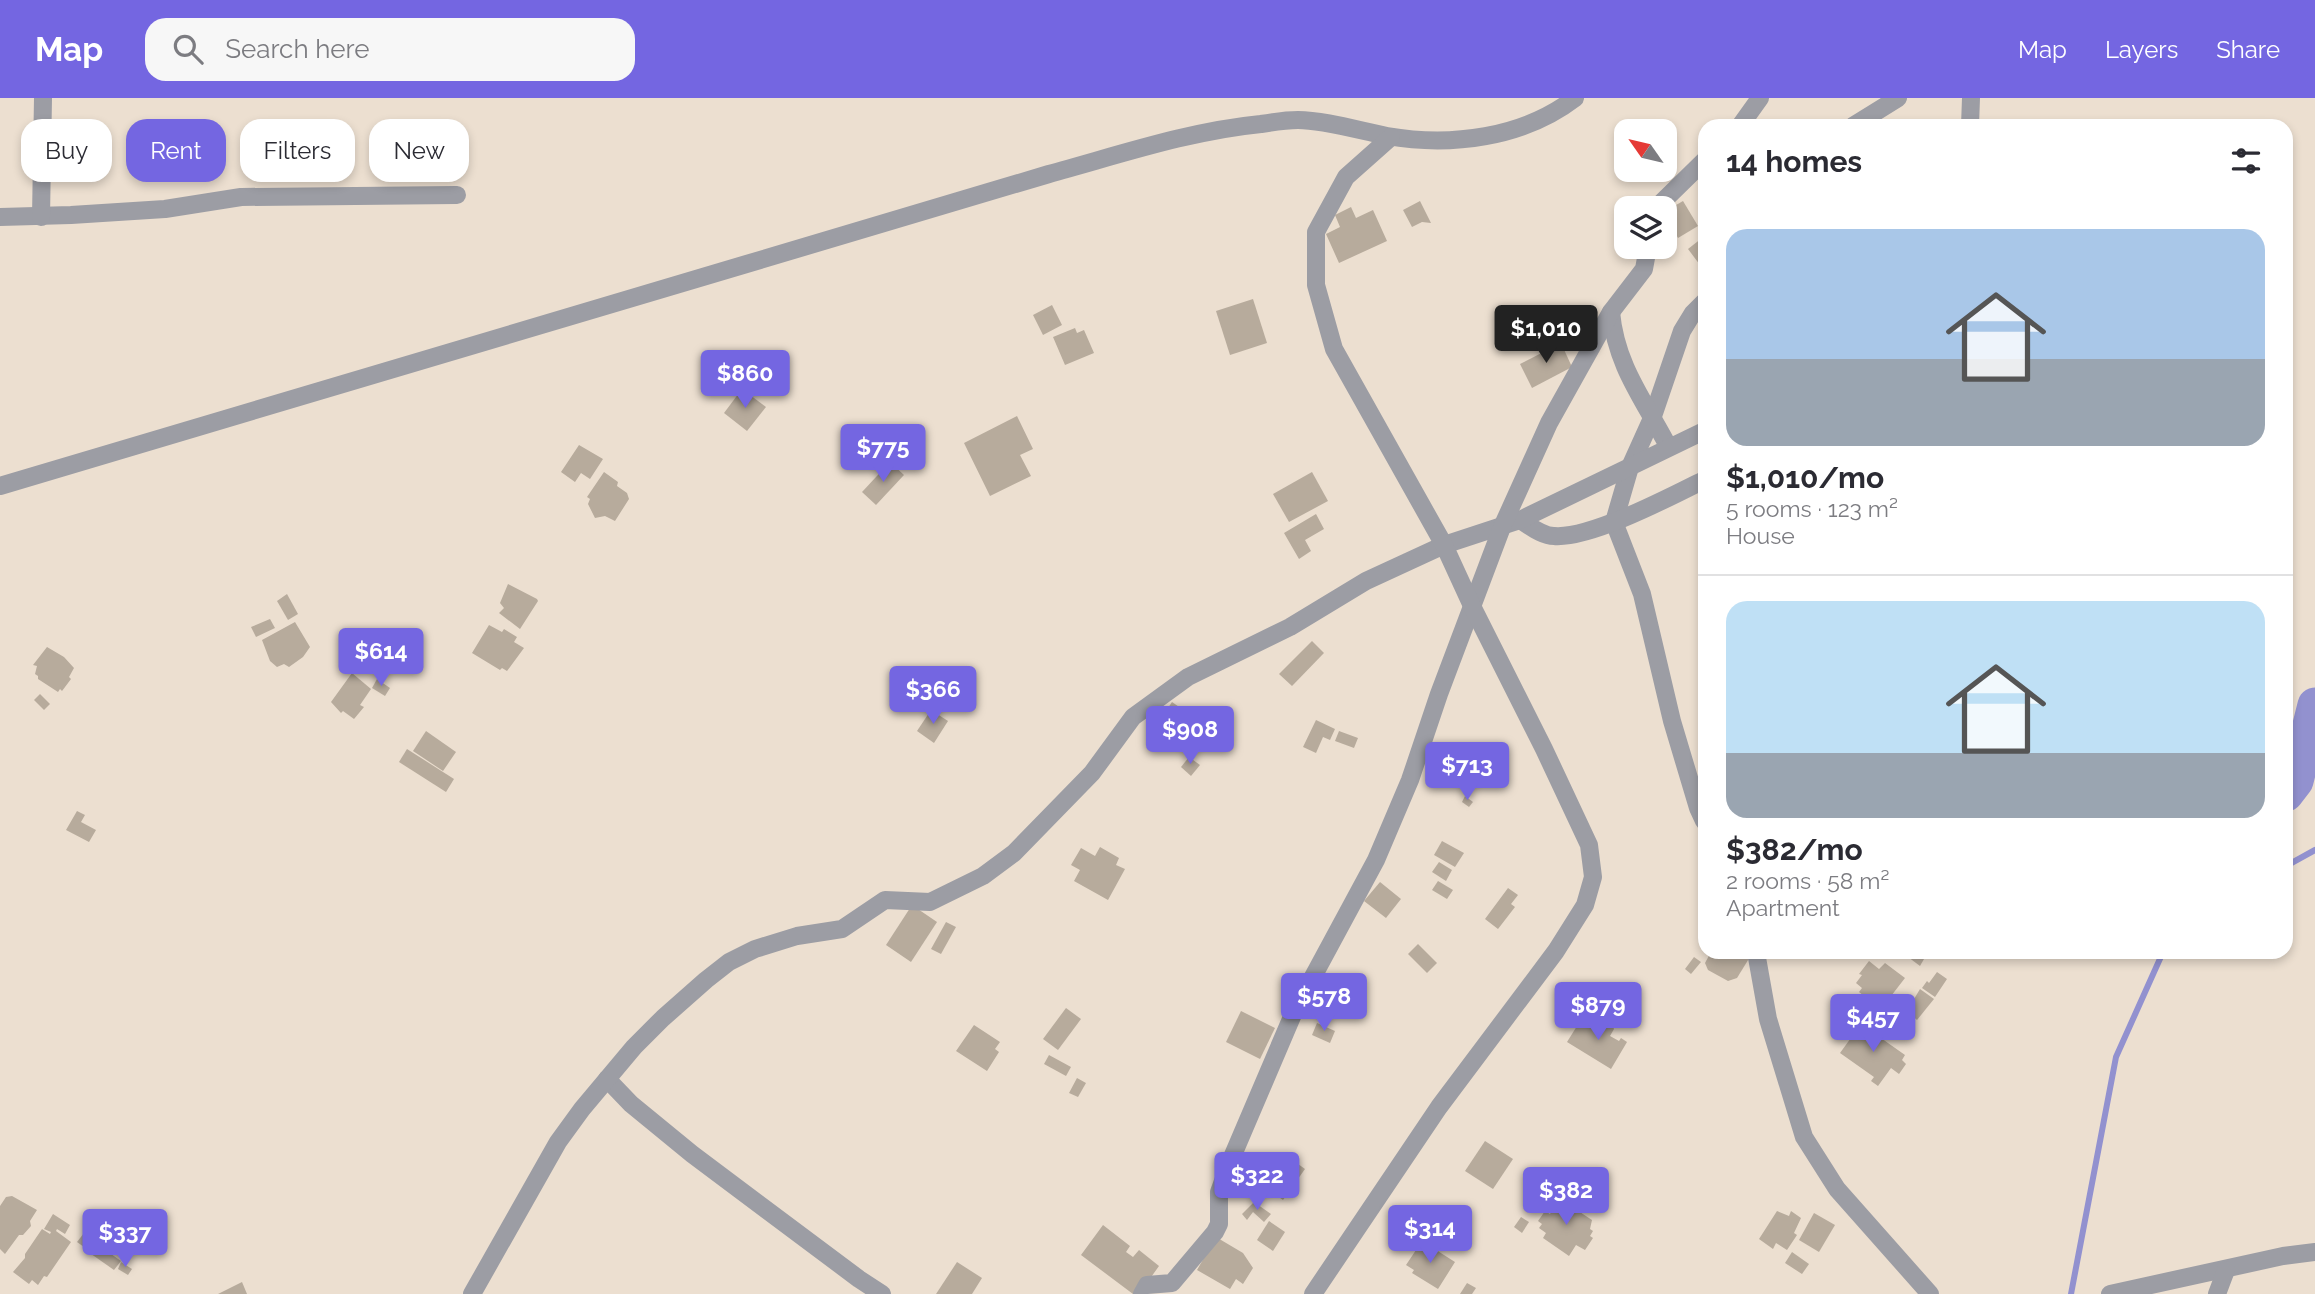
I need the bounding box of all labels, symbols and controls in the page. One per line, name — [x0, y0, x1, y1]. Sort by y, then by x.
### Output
search box — [145, 18, 635, 81]
text: Map — [35, 30, 103, 69]
icon: search — [169, 30, 207, 68]
text: Search here — [225, 34, 370, 64]
text: Map — [2018, 35, 2067, 64]
text: Layers — [2105, 35, 2178, 64]
text: Share — [2216, 35, 2280, 64]
chip: Buy — [21, 119, 112, 182]
chip: Rent — [126, 119, 226, 182]
chip: Filters — [240, 119, 355, 182]
chip: New — [369, 119, 469, 182]
north arrow — [1614, 119, 1676, 182]
map controls — [1614, 119, 1677, 259]
icon: filters — [2227, 142, 2265, 180]
text: 14 homes — [1726, 144, 1862, 179]
button: layers — [1614, 196, 1677, 259]
icon: home — [1933, 274, 2059, 400]
pin: $1,010 — [1489, 306, 1603, 365]
text: $1,010 — [1511, 314, 1581, 341]
pin: $860 — [704, 350, 786, 410]
text: $860 — [717, 359, 773, 386]
pin: $775 — [842, 424, 924, 484]
text: $775 — [857, 433, 909, 460]
text: $1,010/mo — [1726, 460, 1884, 495]
text: 5 rooms · 123 m² — [1726, 495, 1898, 522]
text: House — [1726, 522, 1795, 549]
pin: $614 — [340, 628, 422, 688]
text: $614 — [354, 637, 408, 664]
icon: home — [1933, 646, 2059, 772]
pin: $366 — [892, 666, 974, 726]
text: $366 — [905, 675, 961, 702]
pin: $908 — [1149, 706, 1231, 766]
text: $908 — [1162, 715, 1218, 742]
pin: $713 — [1426, 742, 1508, 802]
text: $713 — [1441, 751, 1493, 778]
text: $382/mo — [1726, 832, 1863, 867]
text: 2 rooms · 58 m² — [1726, 867, 1889, 894]
text: Apartment — [1726, 894, 1840, 921]
pin: $578 — [1283, 974, 1365, 1033]
text: $578 — [1297, 982, 1351, 1009]
pin: $879 — [1557, 982, 1639, 1042]
text: $879 — [1571, 991, 1625, 1018]
pin: $457 — [1832, 995, 1914, 1054]
text: $457 — [1846, 1003, 1900, 1030]
pin: $322 — [1216, 1152, 1298, 1212]
text: $322 — [1230, 1161, 1284, 1188]
pin: $382 — [1525, 1168, 1607, 1227]
text: $382 — [1539, 1176, 1593, 1203]
pin: $314 — [1389, 1206, 1471, 1265]
pin: $337 — [84, 1210, 166, 1269]
text: $314 — [1404, 1214, 1456, 1241]
text: $337 — [98, 1218, 152, 1245]

